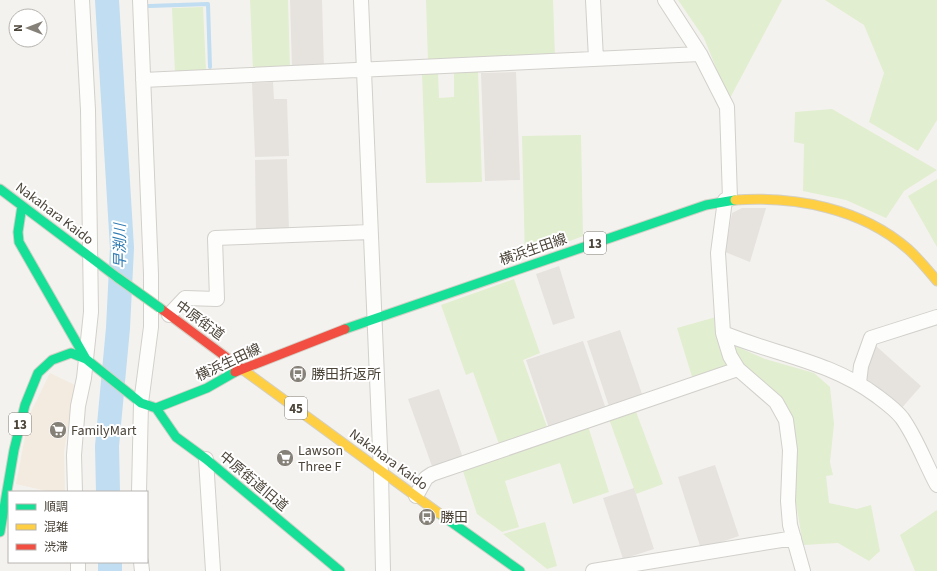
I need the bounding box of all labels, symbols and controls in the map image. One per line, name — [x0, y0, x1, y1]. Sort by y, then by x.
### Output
north arrow — [8, 8, 48, 48]
text: N — [11, 24, 26, 32]
street label: Nakahara Kaido — [11, 178, 98, 250]
water label: 早渕川 — [110, 222, 131, 269]
street label: 横浜生田線 — [497, 229, 570, 271]
road number: 13 — [584, 232, 606, 254]
street label: 中原街道 — [171, 296, 228, 345]
street label: 横浜生田線 — [192, 339, 264, 387]
bus stop icon: 勝田折返所 — [288, 364, 308, 384]
place label: 勝田折返所 — [311, 365, 381, 385]
road number: 45 — [285, 397, 307, 419]
road number: 13 — [9, 413, 31, 435]
supermarket icon: FamilyMart — [48, 420, 68, 440]
place label: FamilyMart — [71, 421, 137, 441]
street label: Nakahara Kaido — [345, 424, 432, 495]
place label: Lawson Three F — [298, 441, 343, 477]
street label: 中原街道旧道 — [215, 447, 292, 516]
supermarket icon: Lawson Three F — [275, 448, 295, 468]
legend — [8, 491, 148, 563]
text: 順調 — [44, 499, 68, 516]
bus stop icon: 勝田 — [417, 507, 437, 527]
place label: 勝田 — [440, 508, 468, 528]
text: 混雑 — [44, 519, 68, 536]
text: 渋滞 — [44, 539, 68, 556]

